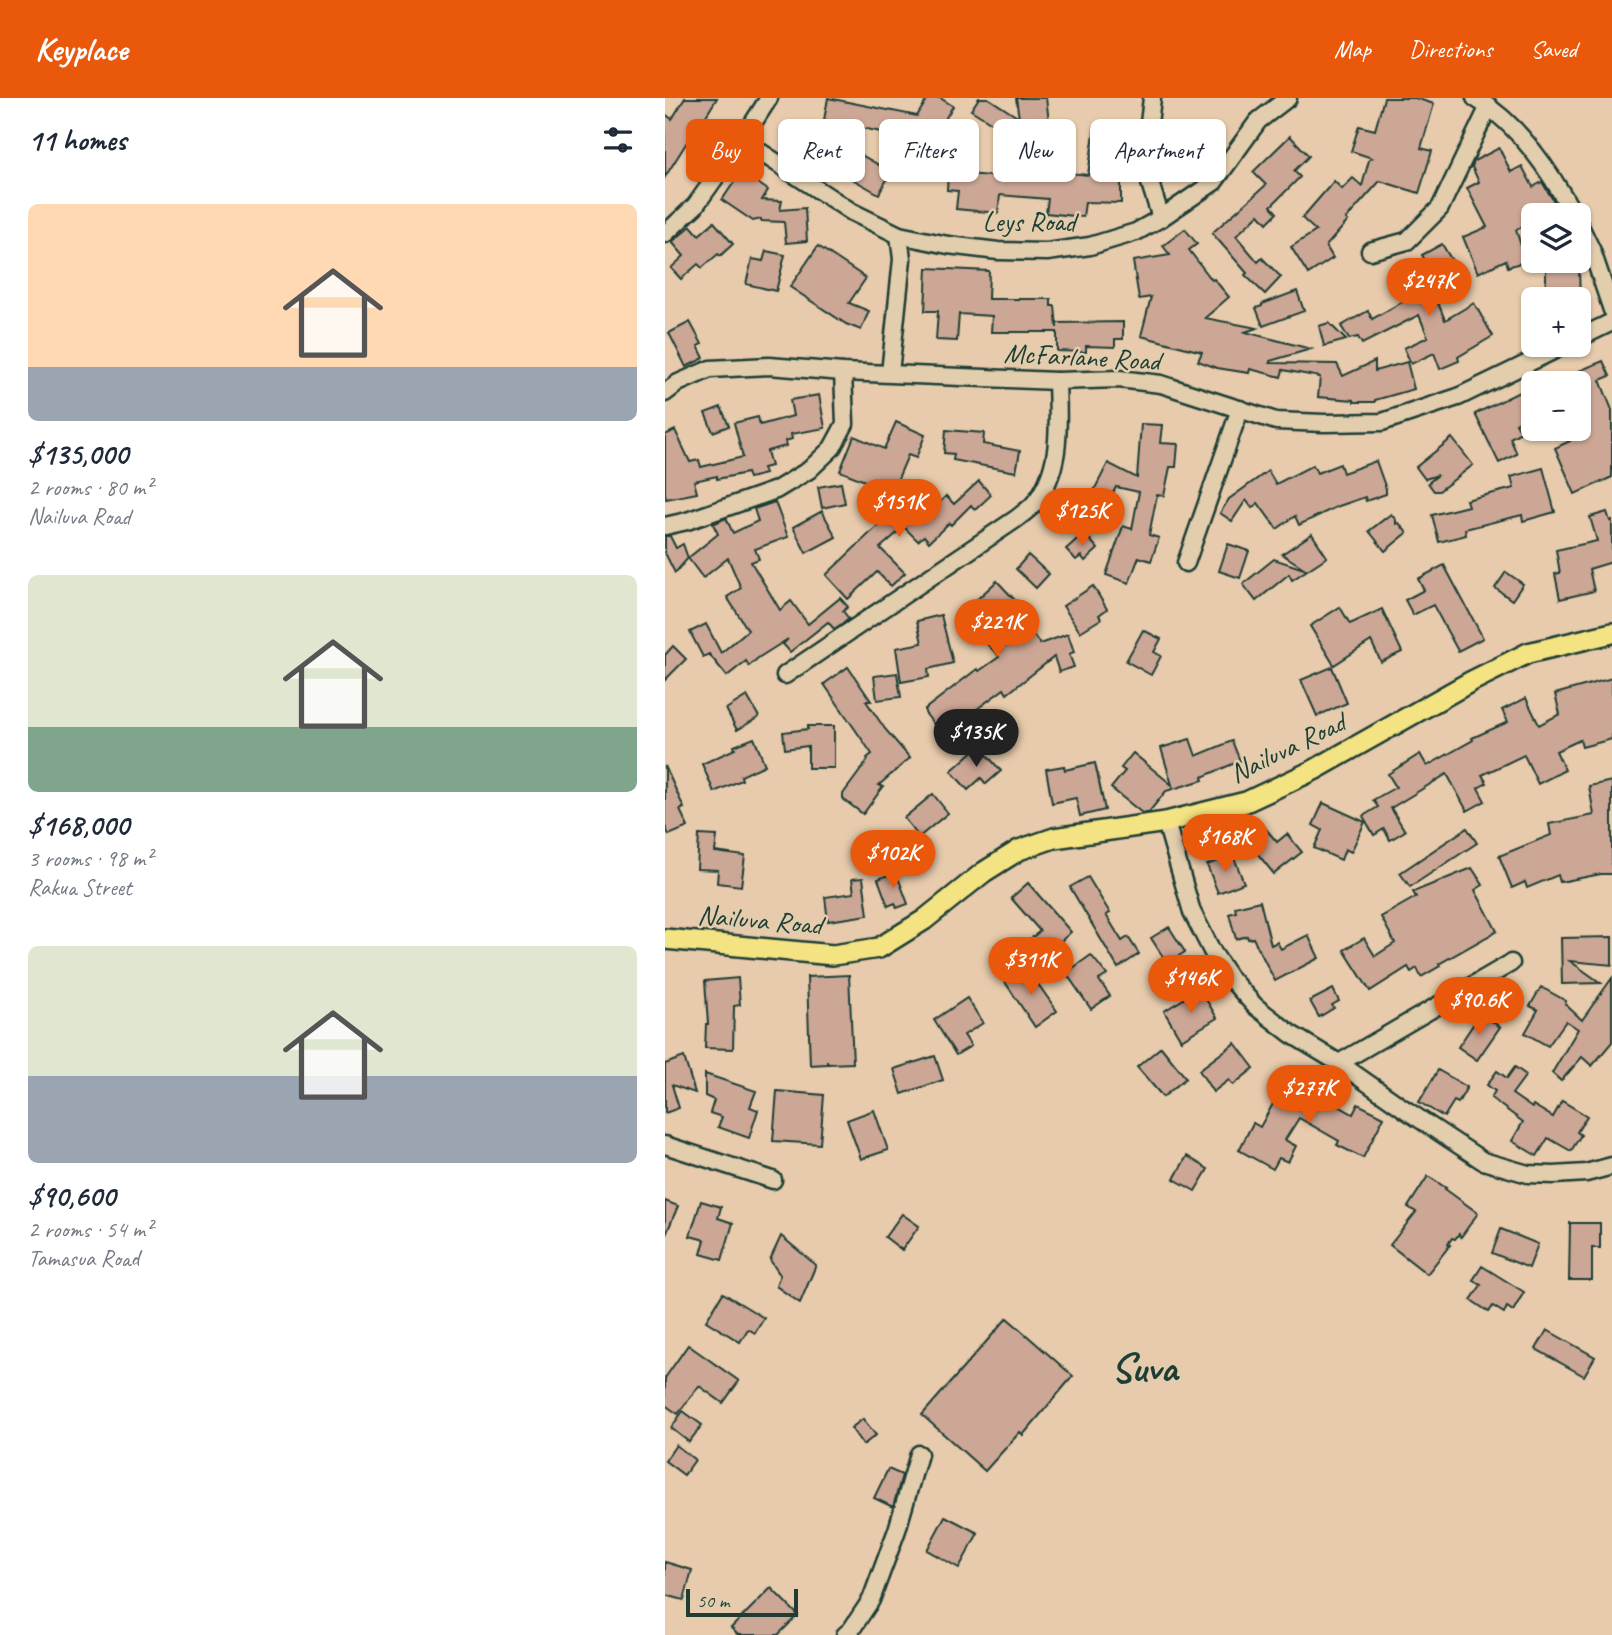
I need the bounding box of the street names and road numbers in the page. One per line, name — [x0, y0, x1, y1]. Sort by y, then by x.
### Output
street label: Leys Road — [982, 204, 1080, 239]
street label: McFarlane Road — [1003, 335, 1165, 378]
street label: Nailuva Road — [1223, 703, 1355, 791]
street label: Nailuva Road — [696, 897, 828, 943]

